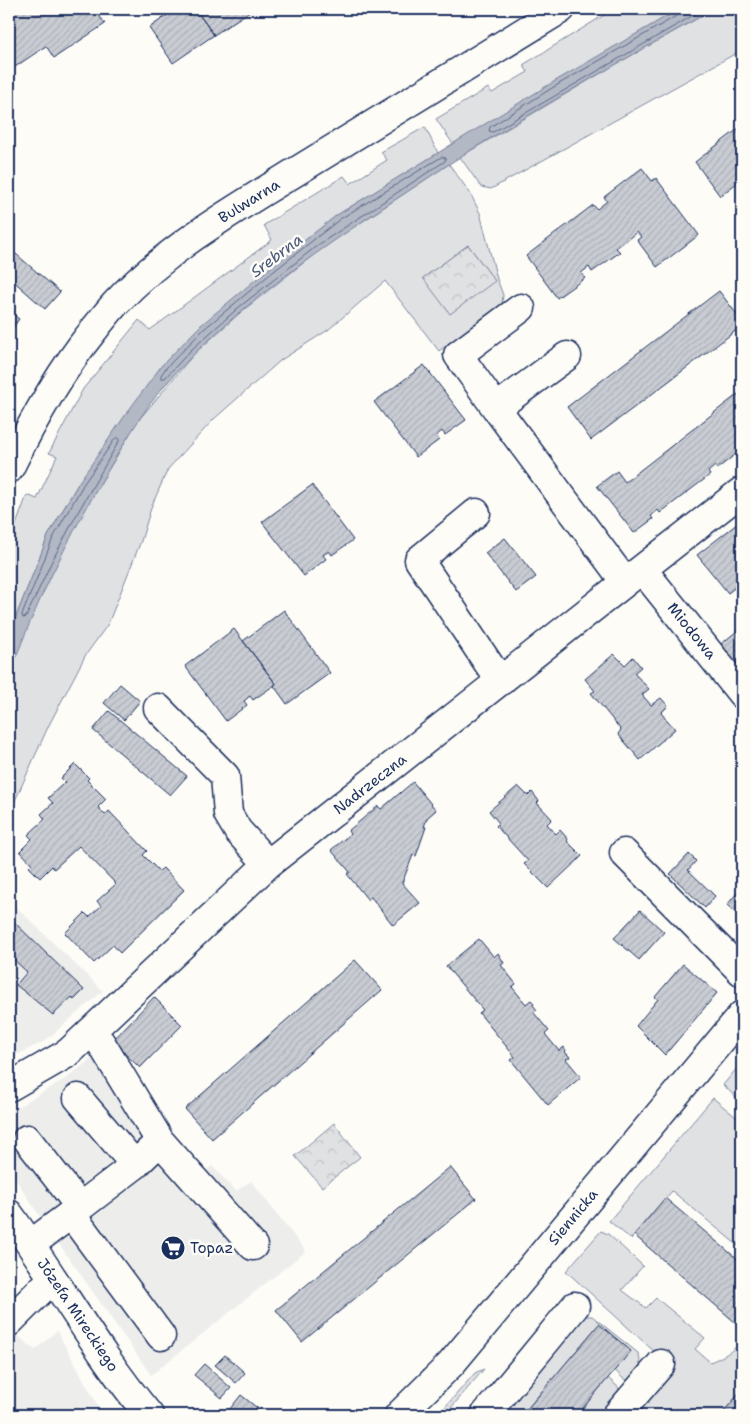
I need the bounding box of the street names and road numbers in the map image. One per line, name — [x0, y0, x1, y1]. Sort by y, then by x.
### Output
street label: Bulwarna — [215, 174, 284, 228]
street label: Miodowa — [663, 598, 722, 664]
street label: Nadrzeczna — [329, 749, 411, 819]
street label: Siennicka — [544, 1184, 603, 1249]
street label: Józefa Mireckiego — [33, 1254, 123, 1376]

